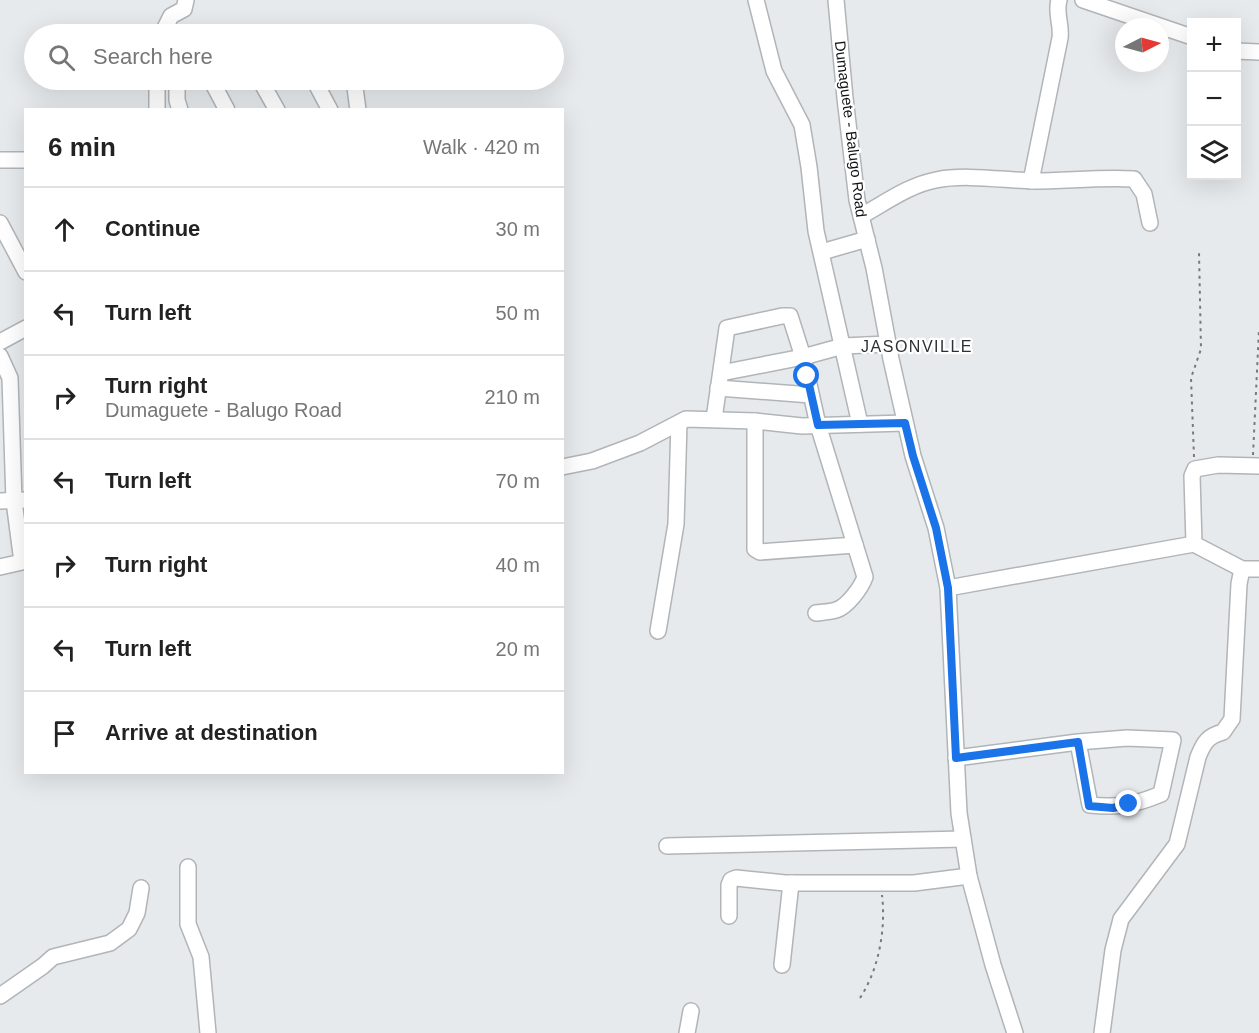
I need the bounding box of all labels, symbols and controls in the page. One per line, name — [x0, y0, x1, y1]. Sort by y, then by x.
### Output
north arrow — [1115, 18, 1169, 72]
map controls — [1187, 18, 1241, 180]
button: + — [1187, 18, 1241, 72]
search box — [24, 24, 564, 90]
street label: Dumaguete - Balugo Road — [832, 40, 870, 218]
icon: search — [45, 41, 78, 74]
text: Search here — [93, 44, 213, 69]
button: − — [1187, 72, 1241, 126]
button: layers — [1187, 126, 1241, 180]
text: 6 min — [48, 132, 116, 162]
text: Walk · 420 m — [423, 136, 540, 158]
icon: ahead — [48, 213, 81, 246]
text: Continue — [105, 216, 200, 241]
text: 30 m — [496, 218, 540, 240]
icon: left — [48, 297, 81, 330]
text: Turn left — [105, 300, 191, 325]
text: 50 m — [496, 302, 540, 324]
district label: JASONVILLE — [861, 338, 973, 355]
route start — [793, 362, 819, 388]
text: Turn right — [105, 373, 207, 398]
icon: right — [48, 381, 81, 414]
text: 210 m — [484, 386, 540, 408]
text: Dumaguete - Balugo Road — [105, 399, 342, 421]
icon: left — [48, 465, 81, 498]
text: Turn left — [105, 468, 191, 493]
text: 70 m — [496, 470, 540, 492]
icon: right — [48, 549, 81, 582]
text: Turn right — [105, 552, 207, 577]
text: 40 m — [496, 554, 540, 576]
icon: left — [48, 633, 81, 666]
text: Turn left — [105, 636, 191, 661]
text: 20 m — [496, 638, 540, 660]
icon: arrive — [48, 717, 81, 750]
text: Arrive at destination — [105, 720, 318, 745]
route end — [1115, 790, 1141, 816]

